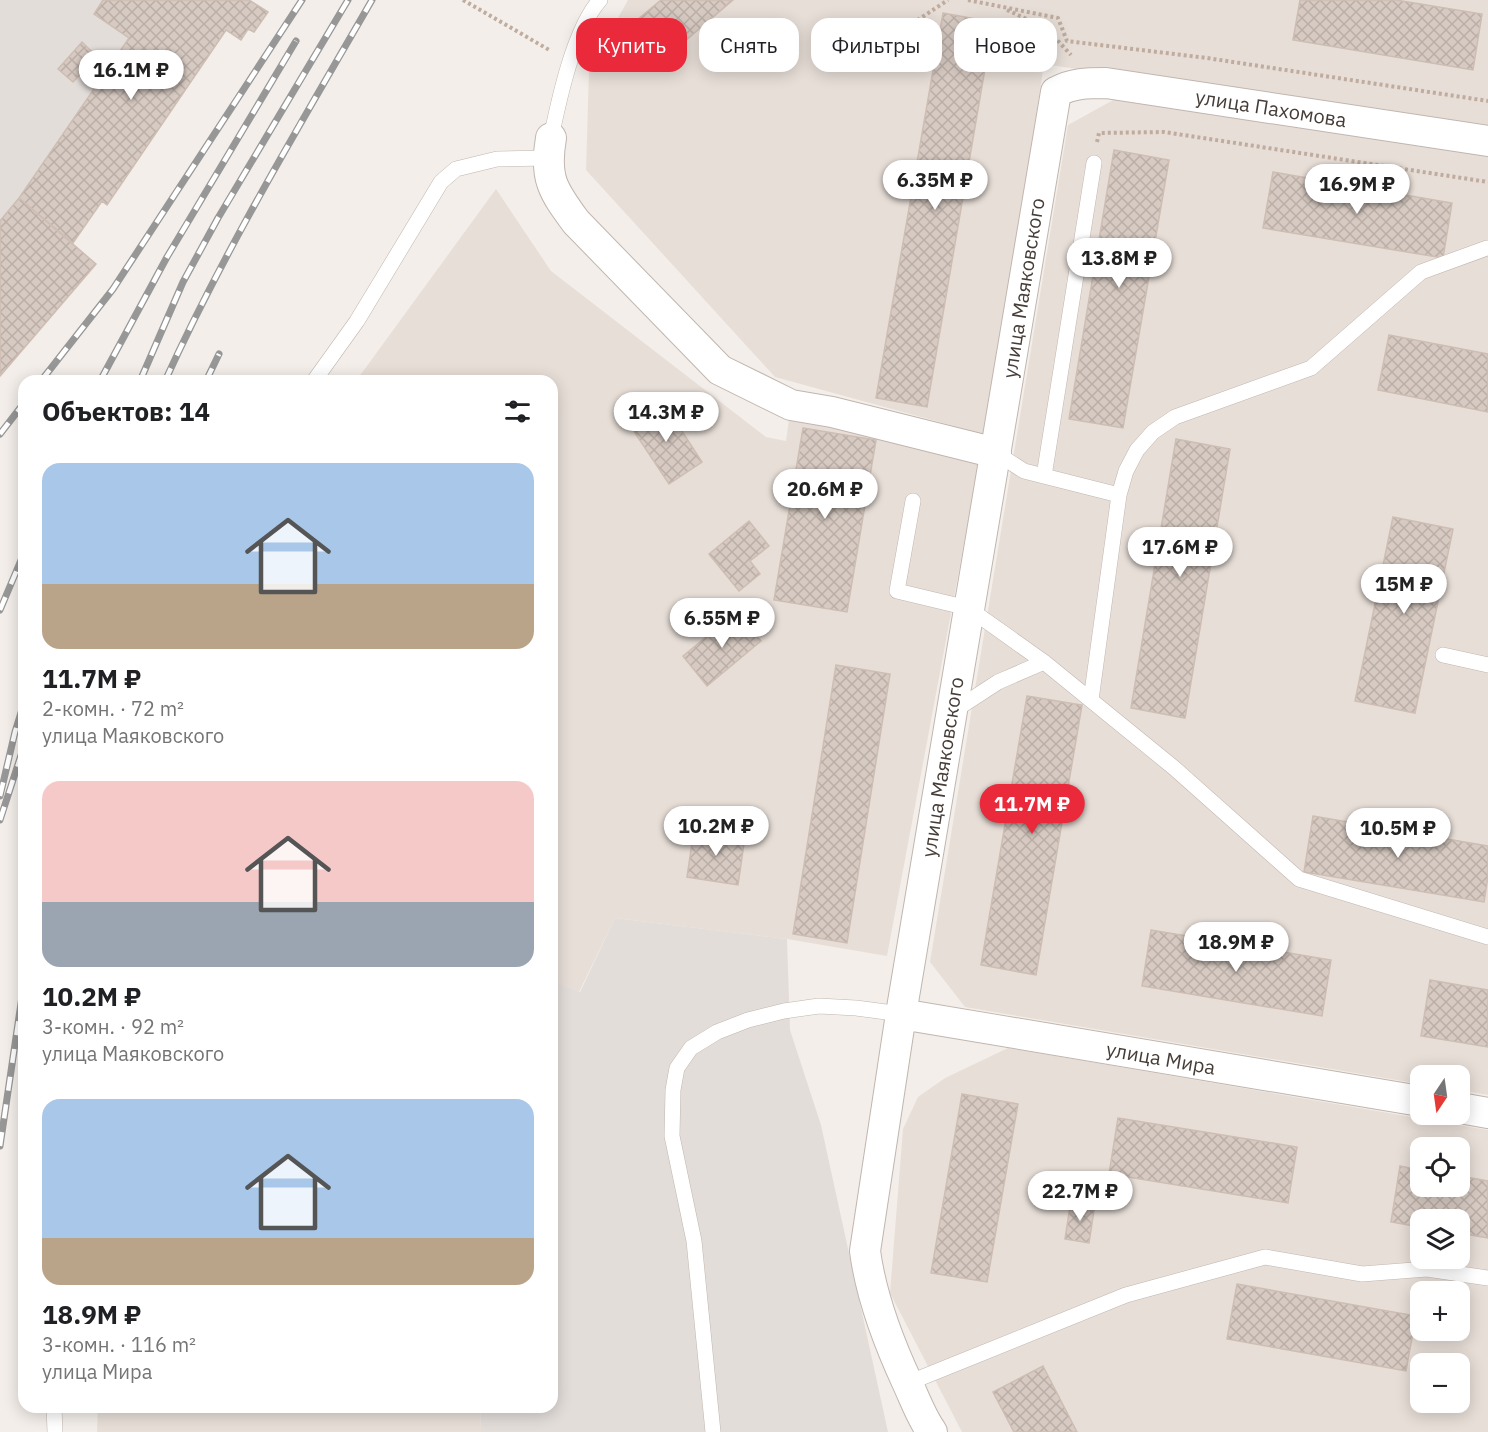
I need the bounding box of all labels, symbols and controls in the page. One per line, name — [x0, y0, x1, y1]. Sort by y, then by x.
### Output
chip: Купить — [576, 18, 687, 72]
chip: Снять — [699, 18, 799, 72]
chip: Фильтры — [811, 18, 942, 72]
chip: Новое — [954, 18, 1057, 72]
pin: 16.1M ₽ — [76, 50, 186, 101]
text: 16.1M ₽ — [93, 56, 169, 83]
street label: улица Пахомова — [1193, 83, 1349, 133]
pin: 6.35M ₽ — [880, 160, 990, 211]
pin: 16.9M ₽ — [1302, 164, 1412, 215]
text: 6.35M ₽ — [897, 166, 973, 193]
text: 16.9M ₽ — [1319, 170, 1395, 197]
street label: улица Маяковского — [995, 196, 1051, 380]
pin: 13.8M ₽ — [1064, 238, 1174, 289]
text: 13.8M ₽ — [1081, 244, 1157, 271]
pin: 14.3M ₽ — [611, 392, 721, 443]
text: Объектов: 14 — [42, 394, 210, 428]
icon: filters — [501, 395, 534, 428]
text: 14.3M ₽ — [628, 398, 704, 425]
pin: 20.6M ₽ — [770, 469, 880, 520]
text: 20.6M ₽ — [787, 475, 863, 502]
icon: home — [234, 502, 342, 610]
pin: 17.6M ₽ — [1125, 527, 1235, 578]
text: 17.6M ₽ — [1142, 533, 1218, 560]
pin: 15M ₽ — [1362, 564, 1446, 615]
text: 15M ₽ — [1375, 570, 1433, 597]
pin: 6.55M ₽ — [667, 598, 777, 649]
text: 6.55M ₽ — [684, 604, 760, 631]
text: 11.7M ₽ — [42, 661, 141, 695]
street label: улица Маяковского — [914, 675, 970, 859]
text: 2-комн. · 72 m² — [42, 695, 184, 722]
text: улица Маяковского — [42, 722, 224, 749]
pin: 11.7M ₽ — [977, 784, 1087, 835]
text: 11.7M ₽ — [994, 790, 1070, 817]
pin: 10.2M ₽ — [661, 806, 771, 857]
pin: 10.5M ₽ — [1343, 808, 1453, 859]
text: 10.2M ₽ — [678, 812, 754, 839]
text: 10.5M ₽ — [1360, 814, 1436, 841]
icon: home — [234, 820, 342, 928]
pin: 18.9M ₽ — [1181, 922, 1291, 973]
text: 18.9M ₽ — [1198, 928, 1274, 955]
text: 10.2M ₽ — [42, 979, 141, 1013]
text: 3-комн. · 92 m² — [42, 1013, 184, 1040]
street label: улица Мира — [1104, 1035, 1218, 1081]
text: улица Маяковского — [42, 1040, 224, 1067]
north arrow — [1410, 1065, 1470, 1125]
map controls — [1410, 1065, 1470, 1413]
button: locate — [1410, 1137, 1470, 1197]
icon: home — [234, 1138, 342, 1246]
pin: 22.7M ₽ — [1025, 1171, 1135, 1222]
text: 22.7M ₽ — [1042, 1177, 1118, 1204]
button: layers — [1410, 1209, 1470, 1269]
button: + — [1410, 1281, 1470, 1341]
text: 18.9M ₽ — [42, 1297, 141, 1331]
text: 3-комн. · 116 m² — [42, 1331, 196, 1358]
button: − — [1410, 1353, 1470, 1413]
text: улица Мира — [42, 1358, 152, 1385]

